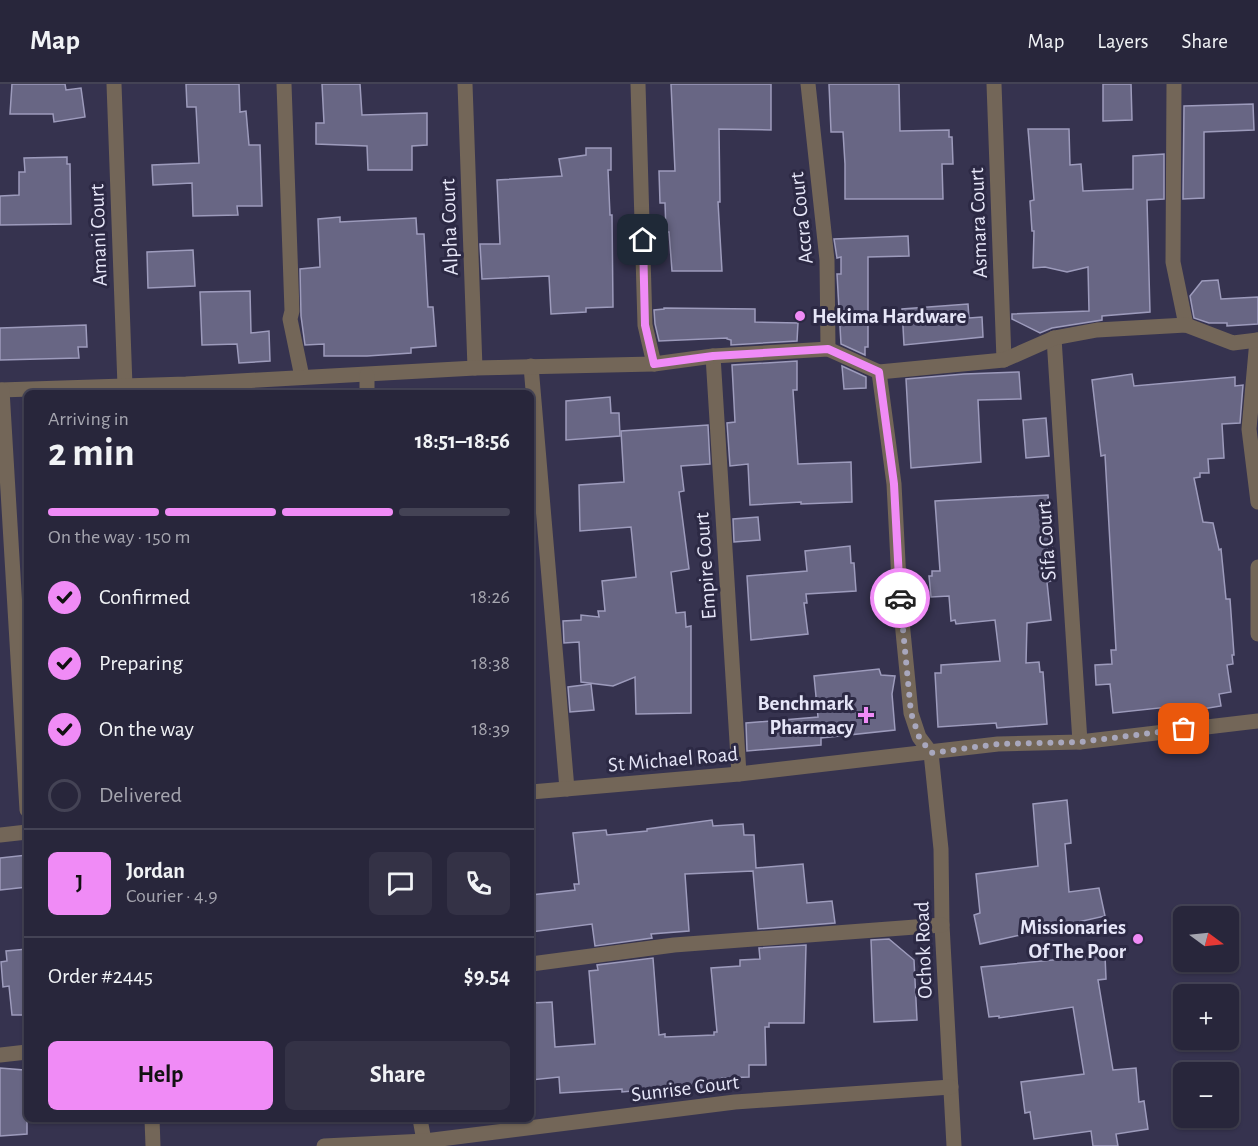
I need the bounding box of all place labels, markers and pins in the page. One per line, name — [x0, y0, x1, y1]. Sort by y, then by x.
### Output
pin — [617, 214, 668, 265]
place label: Hekima Hardware — [812, 306, 966, 327]
marker: Hekima Hardware — [793, 309, 807, 323]
place label: Benchmark Pharmacy — [757, 693, 855, 738]
pin — [1158, 703, 1209, 754]
marker: Benchmark Pharmacy — [859, 708, 873, 722]
place label: Missionaries Of The Poor — [1020, 917, 1127, 962]
marker: Missionaries Of The Poor — [1131, 932, 1145, 946]

